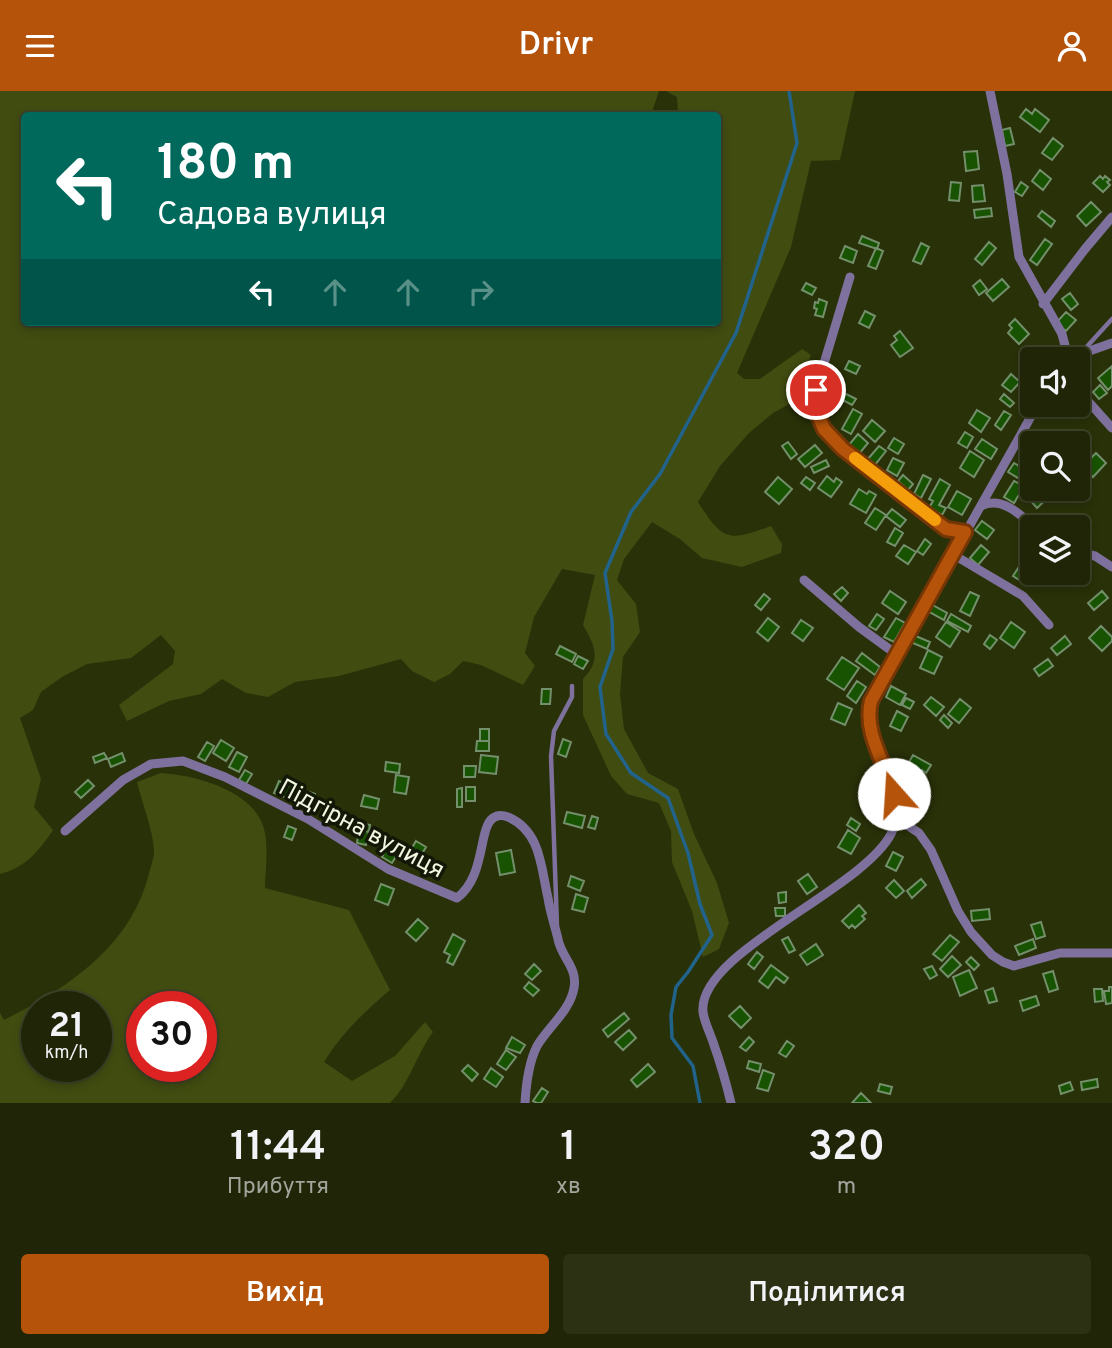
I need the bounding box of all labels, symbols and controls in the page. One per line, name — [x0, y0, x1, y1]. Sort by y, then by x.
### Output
text: Drivr — [519, 26, 593, 66]
icon: menu — [21, 27, 59, 65]
icon: person — [1053, 27, 1091, 65]
text: 180 m — [157, 135, 294, 197]
icon: left — [42, 140, 133, 231]
text: Садова вулиця — [157, 196, 387, 236]
icon: left — [243, 273, 281, 311]
icon: ahead — [316, 273, 354, 311]
icon: ahead — [389, 273, 427, 311]
icon: right — [462, 273, 500, 311]
map controls — [1020, 347, 1090, 585]
button: sound — [1020, 347, 1090, 417]
pin — [786, 360, 846, 420]
icon: arrive — [797, 371, 835, 409]
button: search — [1020, 431, 1090, 501]
button: layers — [1020, 515, 1090, 585]
position arrow — [857, 757, 931, 831]
street label: Підгірна вулиця — [273, 773, 449, 886]
speed limit sign: 30 — [126, 991, 217, 1082]
text: 21 — [49, 1005, 84, 1049]
text: km/h — [45, 1042, 88, 1065]
text: 11:44 — [230, 1122, 326, 1175]
text: 1 — [560, 1122, 577, 1175]
text: 320 — [808, 1122, 885, 1175]
text: Прибуття — [227, 1173, 329, 1202]
text: хв — [556, 1173, 581, 1202]
text: m — [837, 1173, 856, 1202]
button: Вихід — [21, 1254, 549, 1334]
button: Поділитися — [563, 1254, 1091, 1334]

